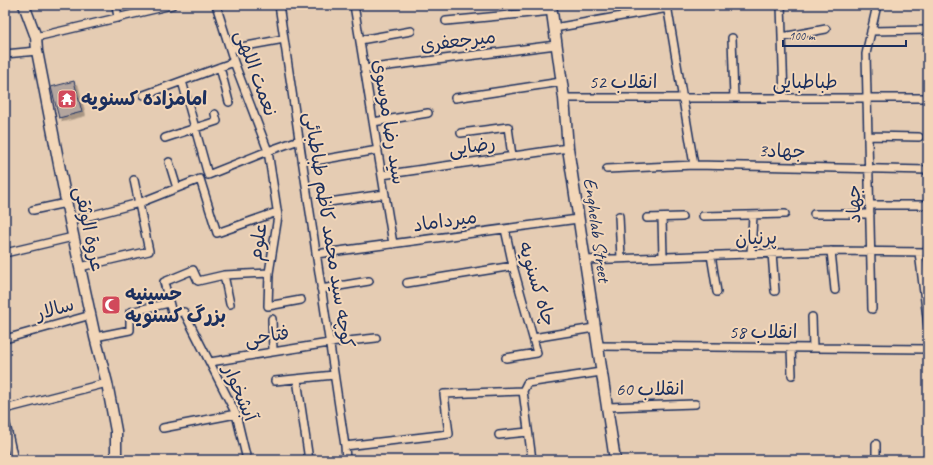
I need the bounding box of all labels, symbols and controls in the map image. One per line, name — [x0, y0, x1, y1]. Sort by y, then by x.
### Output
scale bar — [783, 22, 906, 48]
street label: میرجعفری — [419, 24, 497, 58]
street label: نعمت اللهی — [229, 27, 283, 119]
text: 100 m — [789, 28, 816, 44]
street label: سید رضا موسوی — [367, 58, 411, 186]
street label: انقلاب 52 — [589, 70, 657, 94]
street label: طباطبایی — [773, 70, 838, 94]
place label: امامزاده کسنویه — [81, 87, 207, 112]
temple icon: امامزاده کسنویه — [56, 88, 78, 110]
street label: کوچه سید محمد کاظم طباطبائی — [297, 110, 360, 350]
street label: رضایی — [447, 131, 497, 161]
street label: جهاد3 — [758, 139, 806, 163]
street label: Enghelab Street — [578, 176, 616, 285]
street label: عروة الوثقی — [68, 184, 110, 274]
street label: جهاد — [842, 184, 866, 224]
street label: میرداماد — [411, 205, 479, 237]
street label: علوم — [243, 222, 275, 263]
street label: پرنیان — [735, 225, 777, 251]
street label: چاه کسنویه — [513, 239, 561, 329]
place label: حسینیه بزرگ کسنویه — [125, 282, 226, 329]
street label: سالار — [31, 292, 77, 326]
mosque icon: حسینیه بزرگ کسنویه — [100, 294, 122, 316]
street label: انقلاب 58 — [729, 320, 797, 344]
street label: فتاحی — [243, 321, 291, 351]
street label: آبشخوار — [217, 359, 263, 426]
street label: انقلاب 60 — [615, 376, 685, 402]

